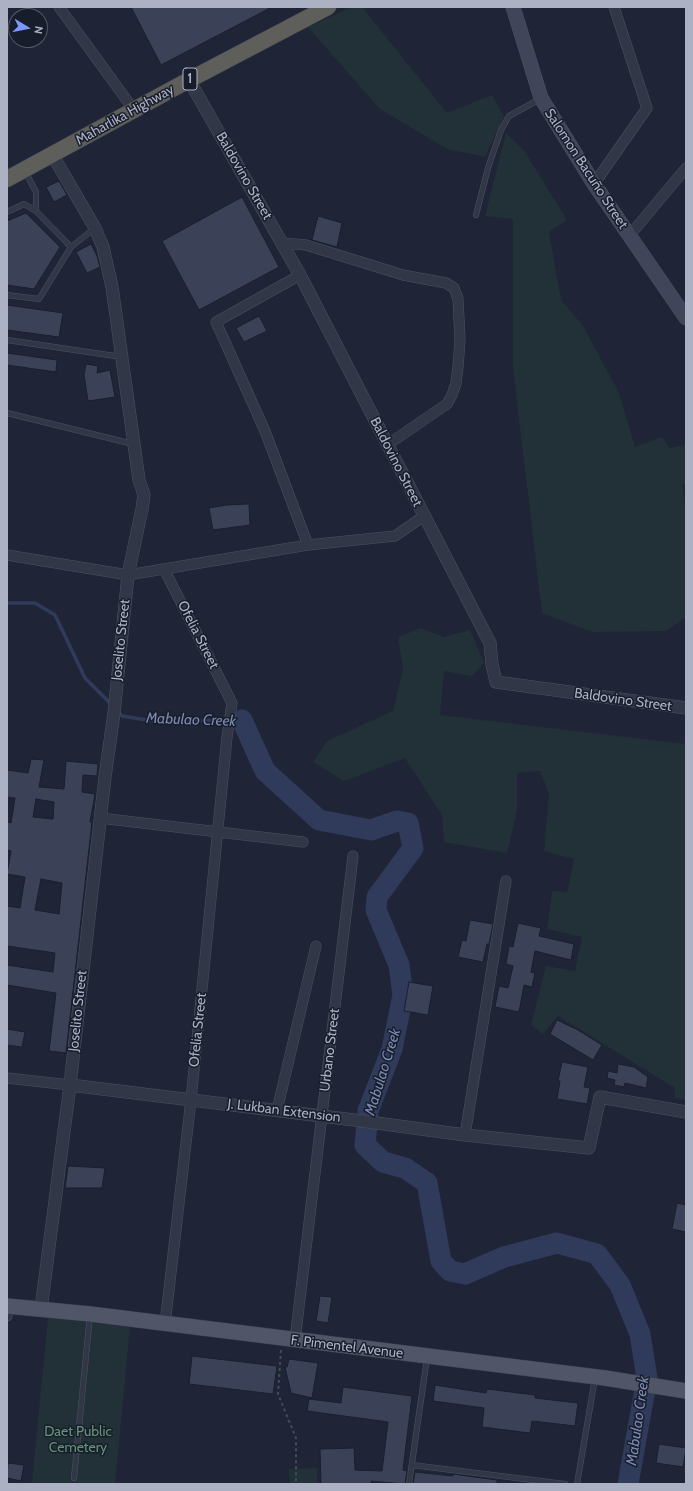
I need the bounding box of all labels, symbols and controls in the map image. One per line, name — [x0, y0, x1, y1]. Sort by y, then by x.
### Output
north arrow — [8, 8, 48, 48]
text: N — [31, 25, 46, 35]
road number: 1 — [183, 68, 197, 90]
street label: Maharlika Highway — [73, 81, 177, 149]
street label: Salomon Bacuño Street — [541, 106, 631, 232]
street label: Baldovino Street — [212, 129, 276, 223]
street label: Baldovino Street — [366, 414, 426, 510]
street label: Joselito Street — [108, 598, 134, 682]
street label: Ofelia Street — [174, 598, 222, 672]
street label: Baldovino Street — [573, 685, 673, 715]
water label: Mabulao Creek — [146, 709, 236, 731]
street label: Joselito Street — [65, 969, 91, 1053]
street label: Ofelia Street — [186, 992, 210, 1068]
street label: Urbano Street — [317, 1008, 343, 1092]
water label: Mabulao Creek — [361, 1026, 405, 1118]
street label: J. Lukban Extension — [226, 1096, 342, 1126]
street label: F. Pimentel Avenue — [290, 1332, 404, 1362]
water label: Mabulao Creek — [623, 1375, 653, 1467]
park label: Daet Public Cemetery — [44, 1424, 112, 1456]

